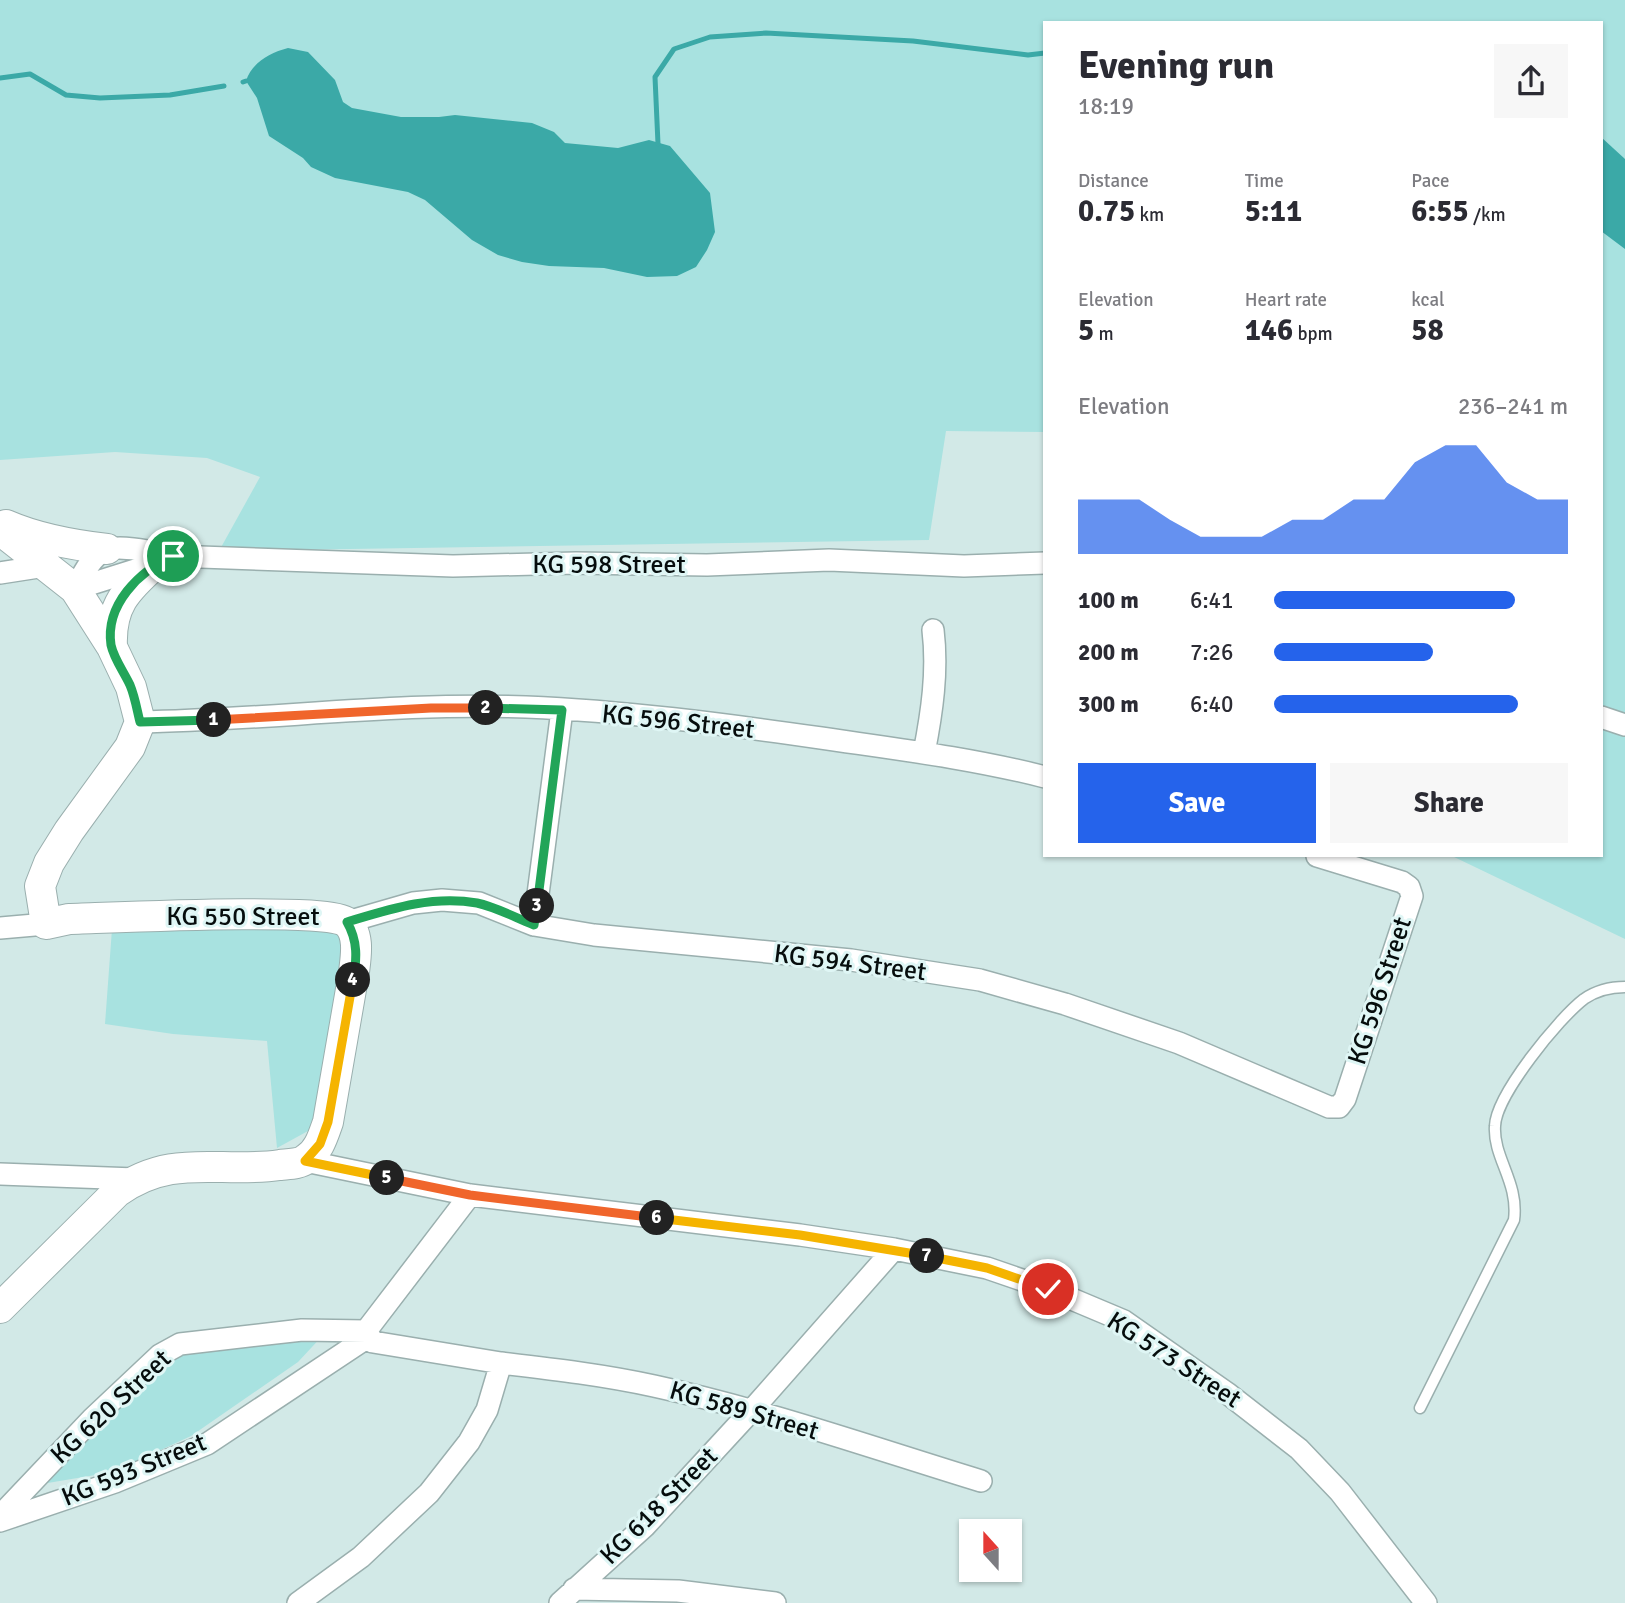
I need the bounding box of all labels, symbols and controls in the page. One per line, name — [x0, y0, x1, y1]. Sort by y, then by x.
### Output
text: Evening run — [1078, 42, 1274, 89]
button: share — [1494, 44, 1568, 118]
text: 18:19 — [1078, 92, 1134, 121]
text: Distance — [1078, 169, 1149, 193]
text: Time — [1245, 169, 1284, 193]
text: Pace — [1411, 169, 1450, 193]
text: 0.75 — [1078, 193, 1135, 230]
text: 5:11 — [1245, 193, 1302, 230]
text: 6:55 — [1411, 193, 1469, 230]
text: km — [1135, 203, 1164, 227]
text: /km — [1469, 203, 1506, 227]
text: Elevation — [1078, 288, 1154, 312]
text: Heart rate — [1245, 288, 1327, 312]
text: kcal — [1411, 288, 1445, 312]
text: 5 — [1078, 312, 1094, 349]
text: 146 — [1245, 312, 1293, 349]
text: 58 — [1411, 312, 1444, 349]
text: m — [1094, 322, 1114, 346]
text: bpm — [1293, 322, 1333, 346]
text: Elevation — [1078, 392, 1170, 421]
text: 236–241 m — [1458, 392, 1568, 421]
pin — [143, 526, 203, 586]
icon: arrive — [154, 537, 192, 575]
street label: KG 598 Street — [532, 549, 686, 581]
text: 100 m — [1078, 586, 1139, 615]
text: 6:41 — [1190, 586, 1233, 615]
text: 200 m — [1078, 638, 1139, 667]
text: 7:26 — [1190, 638, 1233, 667]
pin: 2 — [468, 690, 504, 726]
text: 300 m — [1078, 690, 1139, 719]
text: 6:40 — [1190, 690, 1233, 719]
text: 2 — [480, 695, 491, 719]
street label: KG 596 Street — [600, 698, 756, 746]
pin: 1 — [196, 702, 232, 738]
text: 1 — [208, 707, 219, 731]
button: Save — [1078, 763, 1316, 843]
button: Share — [1330, 763, 1568, 843]
pin: 3 — [520, 888, 554, 923]
text: 3 — [531, 893, 542, 917]
street label: KG 550 Street — [166, 901, 320, 933]
street label: KG 596 Street — [1341, 913, 1419, 1069]
street label: KG 594 Street — [772, 938, 928, 988]
pin: 4 — [336, 962, 370, 998]
text: 4 — [347, 967, 358, 991]
pin: 5 — [370, 1160, 404, 1196]
text: 5 — [381, 1165, 392, 1189]
pin: 6 — [640, 1200, 674, 1236]
text: 6 — [651, 1205, 662, 1229]
pin: 7 — [909, 1238, 944, 1274]
text: 7 — [921, 1243, 932, 1267]
pin — [1018, 1259, 1078, 1319]
icon: check — [1029, 1270, 1067, 1308]
street label: KG 573 Street — [1101, 1305, 1247, 1415]
street label: KG 620 Street — [44, 1343, 178, 1471]
street label: KG 589 Street — [666, 1374, 822, 1448]
street label: KG 593 Street — [57, 1426, 211, 1514]
street label: KG 618 Street — [593, 1440, 725, 1572]
north arrow — [959, 1519, 1022, 1582]
map controls — [959, 1519, 1022, 1582]

